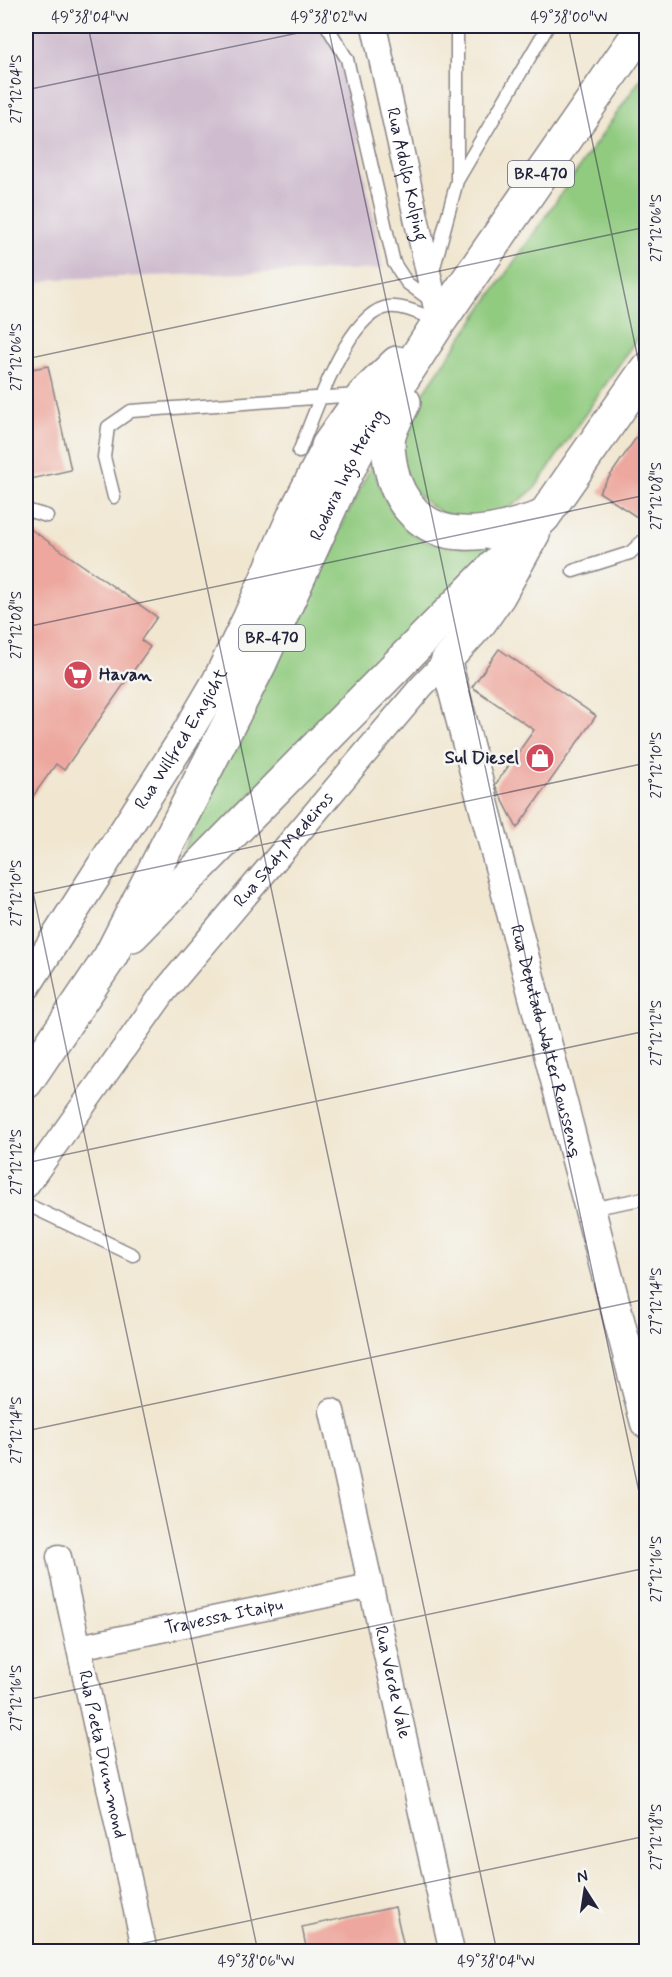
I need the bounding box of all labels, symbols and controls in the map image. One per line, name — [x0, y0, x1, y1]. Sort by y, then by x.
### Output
text: 49°38'04"W — [51, 8, 129, 28]
text: 49°38'02"W — [291, 8, 367, 28]
text: 49°38'00"W — [531, 8, 607, 28]
text: 27°12'04"S — [7, 54, 27, 124]
street label: Rua Adolfo Kolping — [380, 105, 433, 244]
road number: BR-470 — [508, 161, 574, 187]
text: 27°12'06"S — [647, 194, 667, 262]
text: 27°12'06"S — [7, 323, 27, 391]
street label: Rodovia Ingo Hering — [305, 405, 392, 545]
text: 27°12'08"S — [647, 462, 667, 530]
text: 27°12'08"S — [7, 591, 27, 659]
road number: BR-470 — [239, 625, 305, 651]
supermarket icon: Havan — [62, 659, 94, 691]
place label: Havan — [99, 663, 152, 687]
street label: Rua Wilfred Engicht — [129, 664, 234, 814]
text: 27°12'10"S — [647, 732, 667, 798]
shop icon: Sul Diesel — [524, 742, 556, 774]
place label: Sul Diesel — [445, 746, 520, 770]
street label: Rua Sady Medeiros — [228, 787, 339, 913]
text: 27°12'10"S — [7, 860, 27, 926]
street label: Rua Deputado Walter Roussenq — [504, 922, 588, 1161]
text: 27°12'12"S — [647, 1000, 667, 1066]
text: 27°12'12"S — [7, 1129, 27, 1195]
text: 27°12'14"S — [647, 1267, 667, 1335]
text: 27°12'14"S — [7, 1396, 27, 1464]
text: 27°12'16"S — [647, 1536, 667, 1602]
street label: Travessa Itaipu — [163, 1593, 285, 1641]
street label: Rua Verde Vale — [368, 1624, 416, 1741]
text: 27°12'16"S — [7, 1665, 27, 1731]
street label: Rua Poeta Drummond — [72, 1668, 132, 1841]
text: 27°12'18"S — [647, 1804, 667, 1870]
north arrow — [555, 1860, 615, 1920]
text: N — [575, 1865, 590, 1888]
text: 49°38'06"W — [218, 1952, 294, 1972]
text: 49°38'04"W — [457, 1952, 535, 1972]

